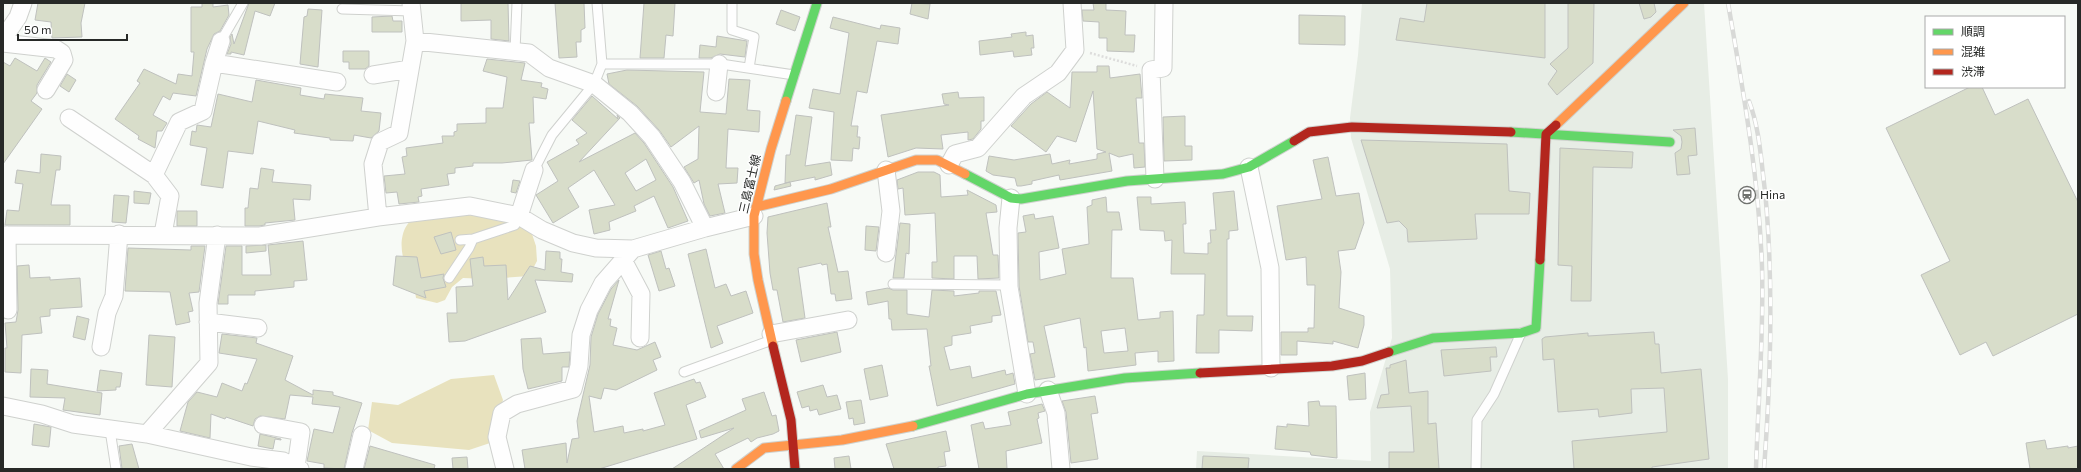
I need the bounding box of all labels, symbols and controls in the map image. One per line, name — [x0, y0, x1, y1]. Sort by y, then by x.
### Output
scale bar — [18, 16, 127, 42]
legend — [1925, 16, 2065, 88]
text: 50 m — [24, 22, 52, 36]
text: 順調 — [1961, 24, 1985, 38]
text: 混雑 — [1961, 44, 1985, 58]
text: 渋滞 — [1961, 64, 1985, 78]
street label: 三島富士線 — [735, 153, 763, 215]
station icon: Hina — [1737, 185, 1757, 205]
place label: Hina — [1760, 187, 1785, 201]

